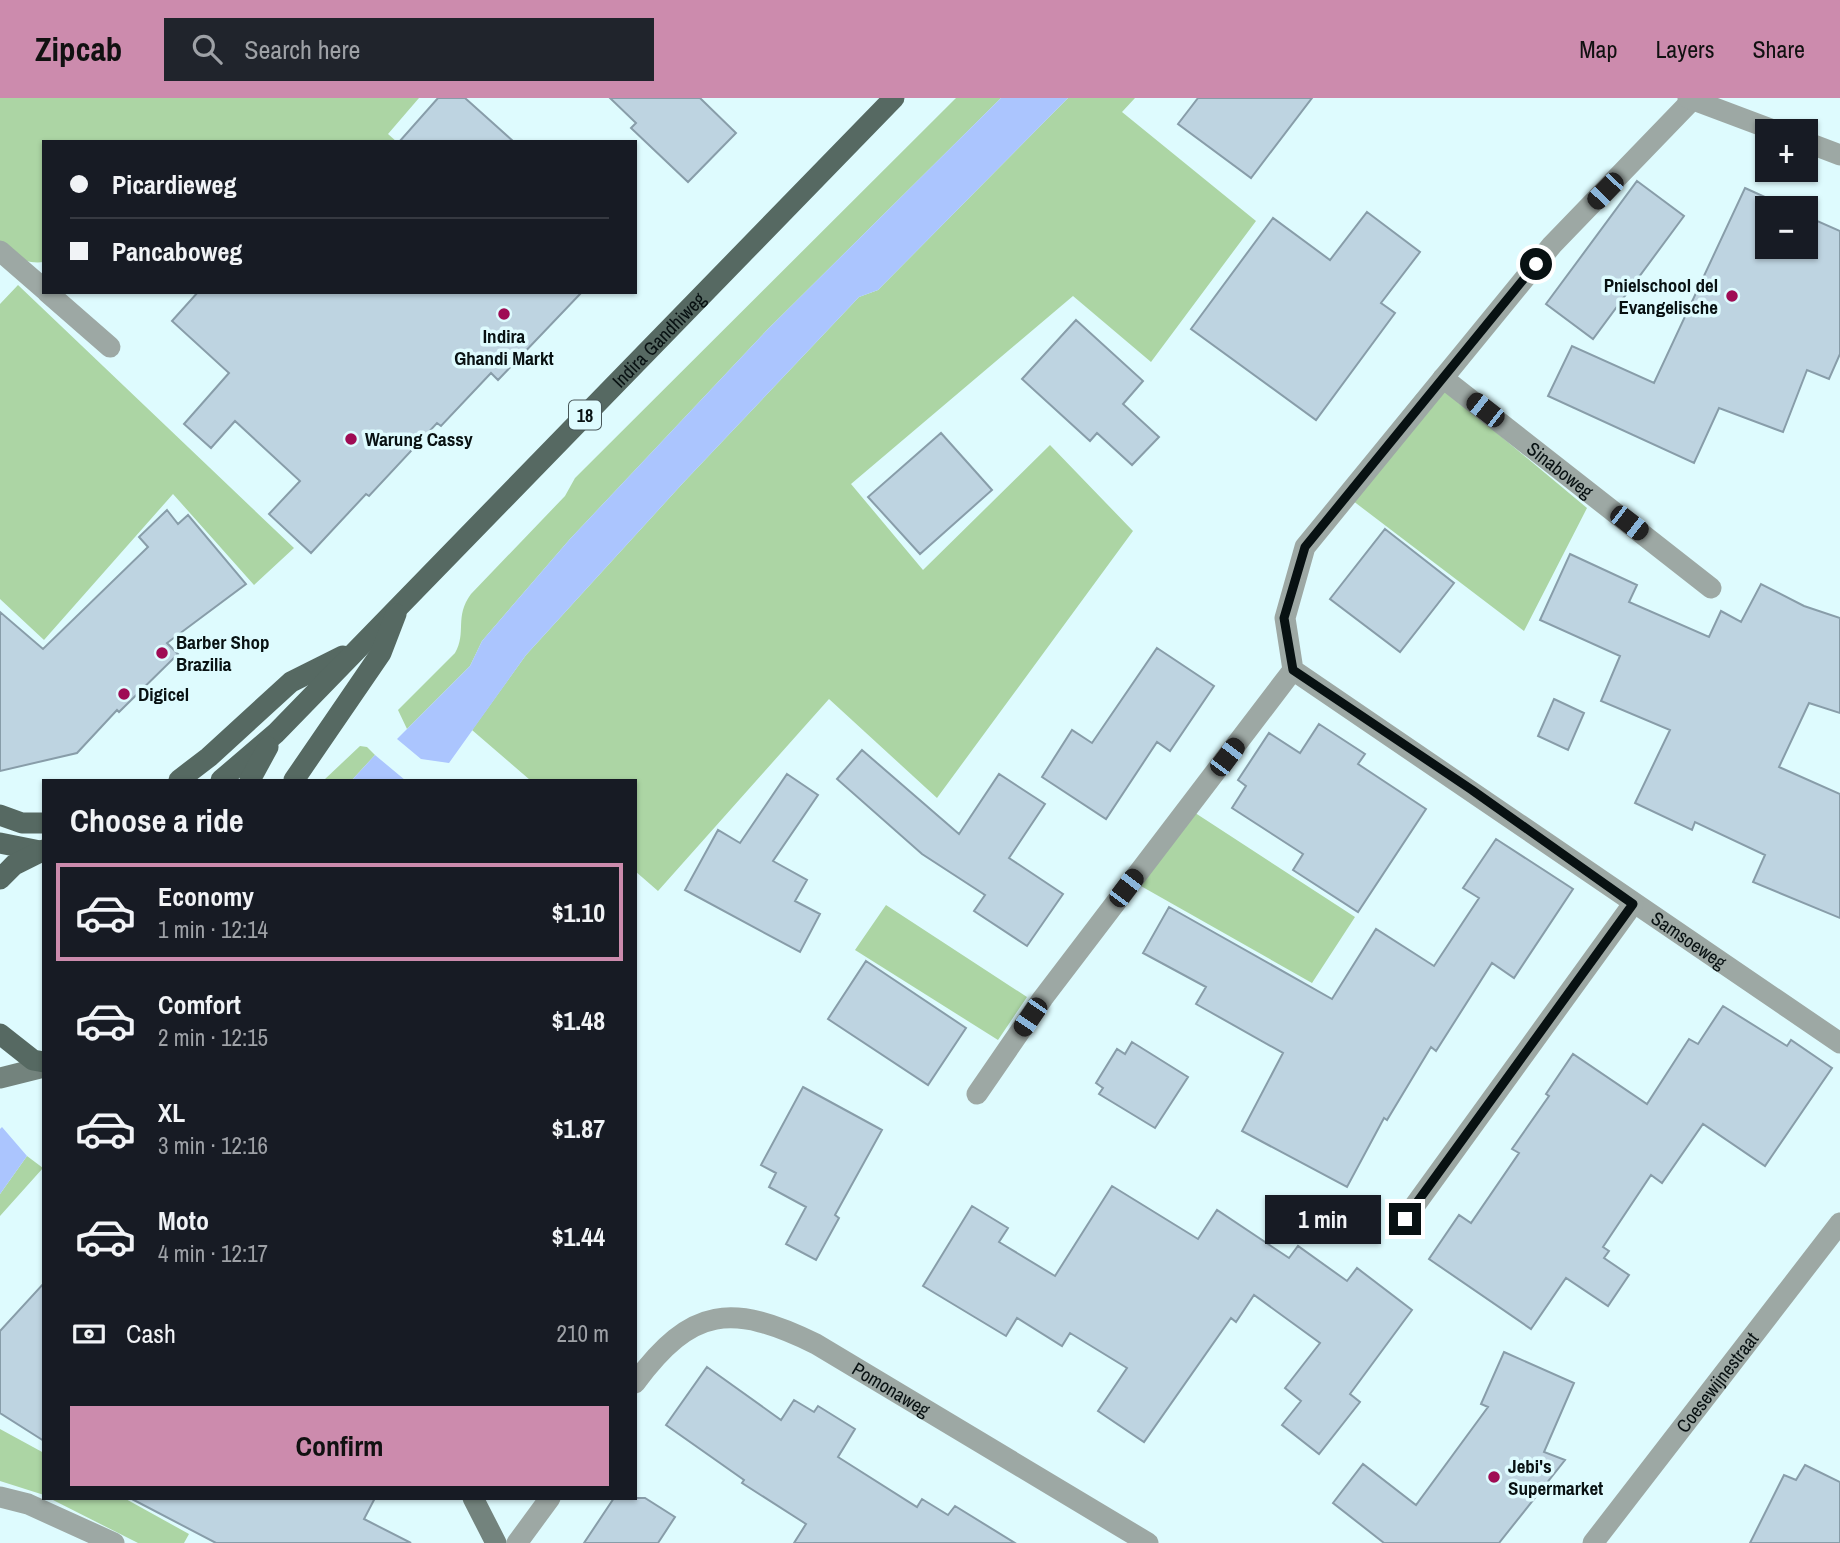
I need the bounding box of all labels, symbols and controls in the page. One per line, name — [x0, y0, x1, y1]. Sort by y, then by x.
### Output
search box — [164, 18, 654, 81]
text: Zipcab — [35, 27, 122, 71]
icon: search — [188, 30, 226, 68]
text: Search here — [244, 32, 360, 67]
text: Map — [1579, 33, 1617, 65]
text: Layers — [1655, 33, 1714, 65]
text: Share — [1752, 33, 1805, 65]
map controls — [1755, 119, 1818, 259]
button: + — [1755, 119, 1818, 182]
text: Picardieweg — [112, 167, 236, 202]
car — [1583, 169, 1628, 213]
button: − — [1755, 196, 1818, 259]
text: Pancaboweg — [112, 234, 242, 269]
route start — [1520, 248, 1552, 280]
place label: Pnielschool del Evangelische — [1604, 272, 1718, 320]
street label: Indira Gandhiweg — [606, 286, 711, 393]
marker: Pnielschool del Evangelische — [1724, 288, 1740, 304]
marker: Indira Ghandi Markt — [496, 306, 512, 322]
place label: Indira Ghandi Markt — [454, 323, 554, 371]
car — [1462, 389, 1509, 431]
road number: 18 — [569, 400, 601, 430]
place label: Warung Cassy — [365, 426, 473, 452]
marker: Warung Cassy — [343, 431, 359, 447]
street label: Sinaboweg — [1522, 436, 1599, 504]
car — [1606, 502, 1653, 544]
place label: Barber Shop Brazilia — [176, 629, 270, 677]
marker: Barber Shop Brazilia — [154, 645, 170, 661]
place label: Digicel — [138, 681, 189, 707]
marker: Digicel — [116, 686, 132, 702]
car — [1206, 734, 1249, 780]
text: Choose a ride — [70, 799, 244, 842]
car — [1105, 865, 1148, 911]
text: Economy — [158, 879, 254, 914]
icon: car — [74, 881, 137, 944]
text: $1.10 — [552, 895, 605, 930]
street label: Samsoeweg — [1646, 905, 1732, 975]
text: 1 min · 12:14 — [158, 914, 268, 945]
text: Comfort — [158, 987, 241, 1022]
icon: car — [74, 989, 137, 1052]
car — [1010, 994, 1051, 1040]
text: $1.48 — [552, 1003, 605, 1038]
text: 2 min · 12:15 — [158, 1022, 268, 1053]
text: XL — [158, 1095, 185, 1130]
icon: car — [74, 1097, 137, 1160]
text: $1.87 — [552, 1111, 605, 1146]
text: 3 min · 12:16 — [158, 1130, 268, 1161]
callout: 1 min — [1265, 1194, 1380, 1244]
text: Moto — [158, 1203, 209, 1238]
route end — [1389, 1203, 1421, 1235]
text: 1 min — [1298, 1204, 1348, 1235]
icon: car — [74, 1205, 137, 1268]
text: $1.44 — [552, 1219, 605, 1254]
text: 4 min · 12:17 — [158, 1238, 268, 1269]
icon: cash — [70, 1315, 108, 1353]
text: Cash — [126, 1316, 176, 1351]
text: 210 m — [557, 1318, 609, 1349]
street label: Coesewijnestraat — [1670, 1326, 1765, 1438]
street label: Pomonaweg — [847, 1356, 935, 1423]
button: Confirm — [70, 1406, 609, 1486]
place label: Jebi's Supermarket — [1508, 1453, 1603, 1501]
marker: Jebi's Supermarket — [1486, 1469, 1502, 1485]

